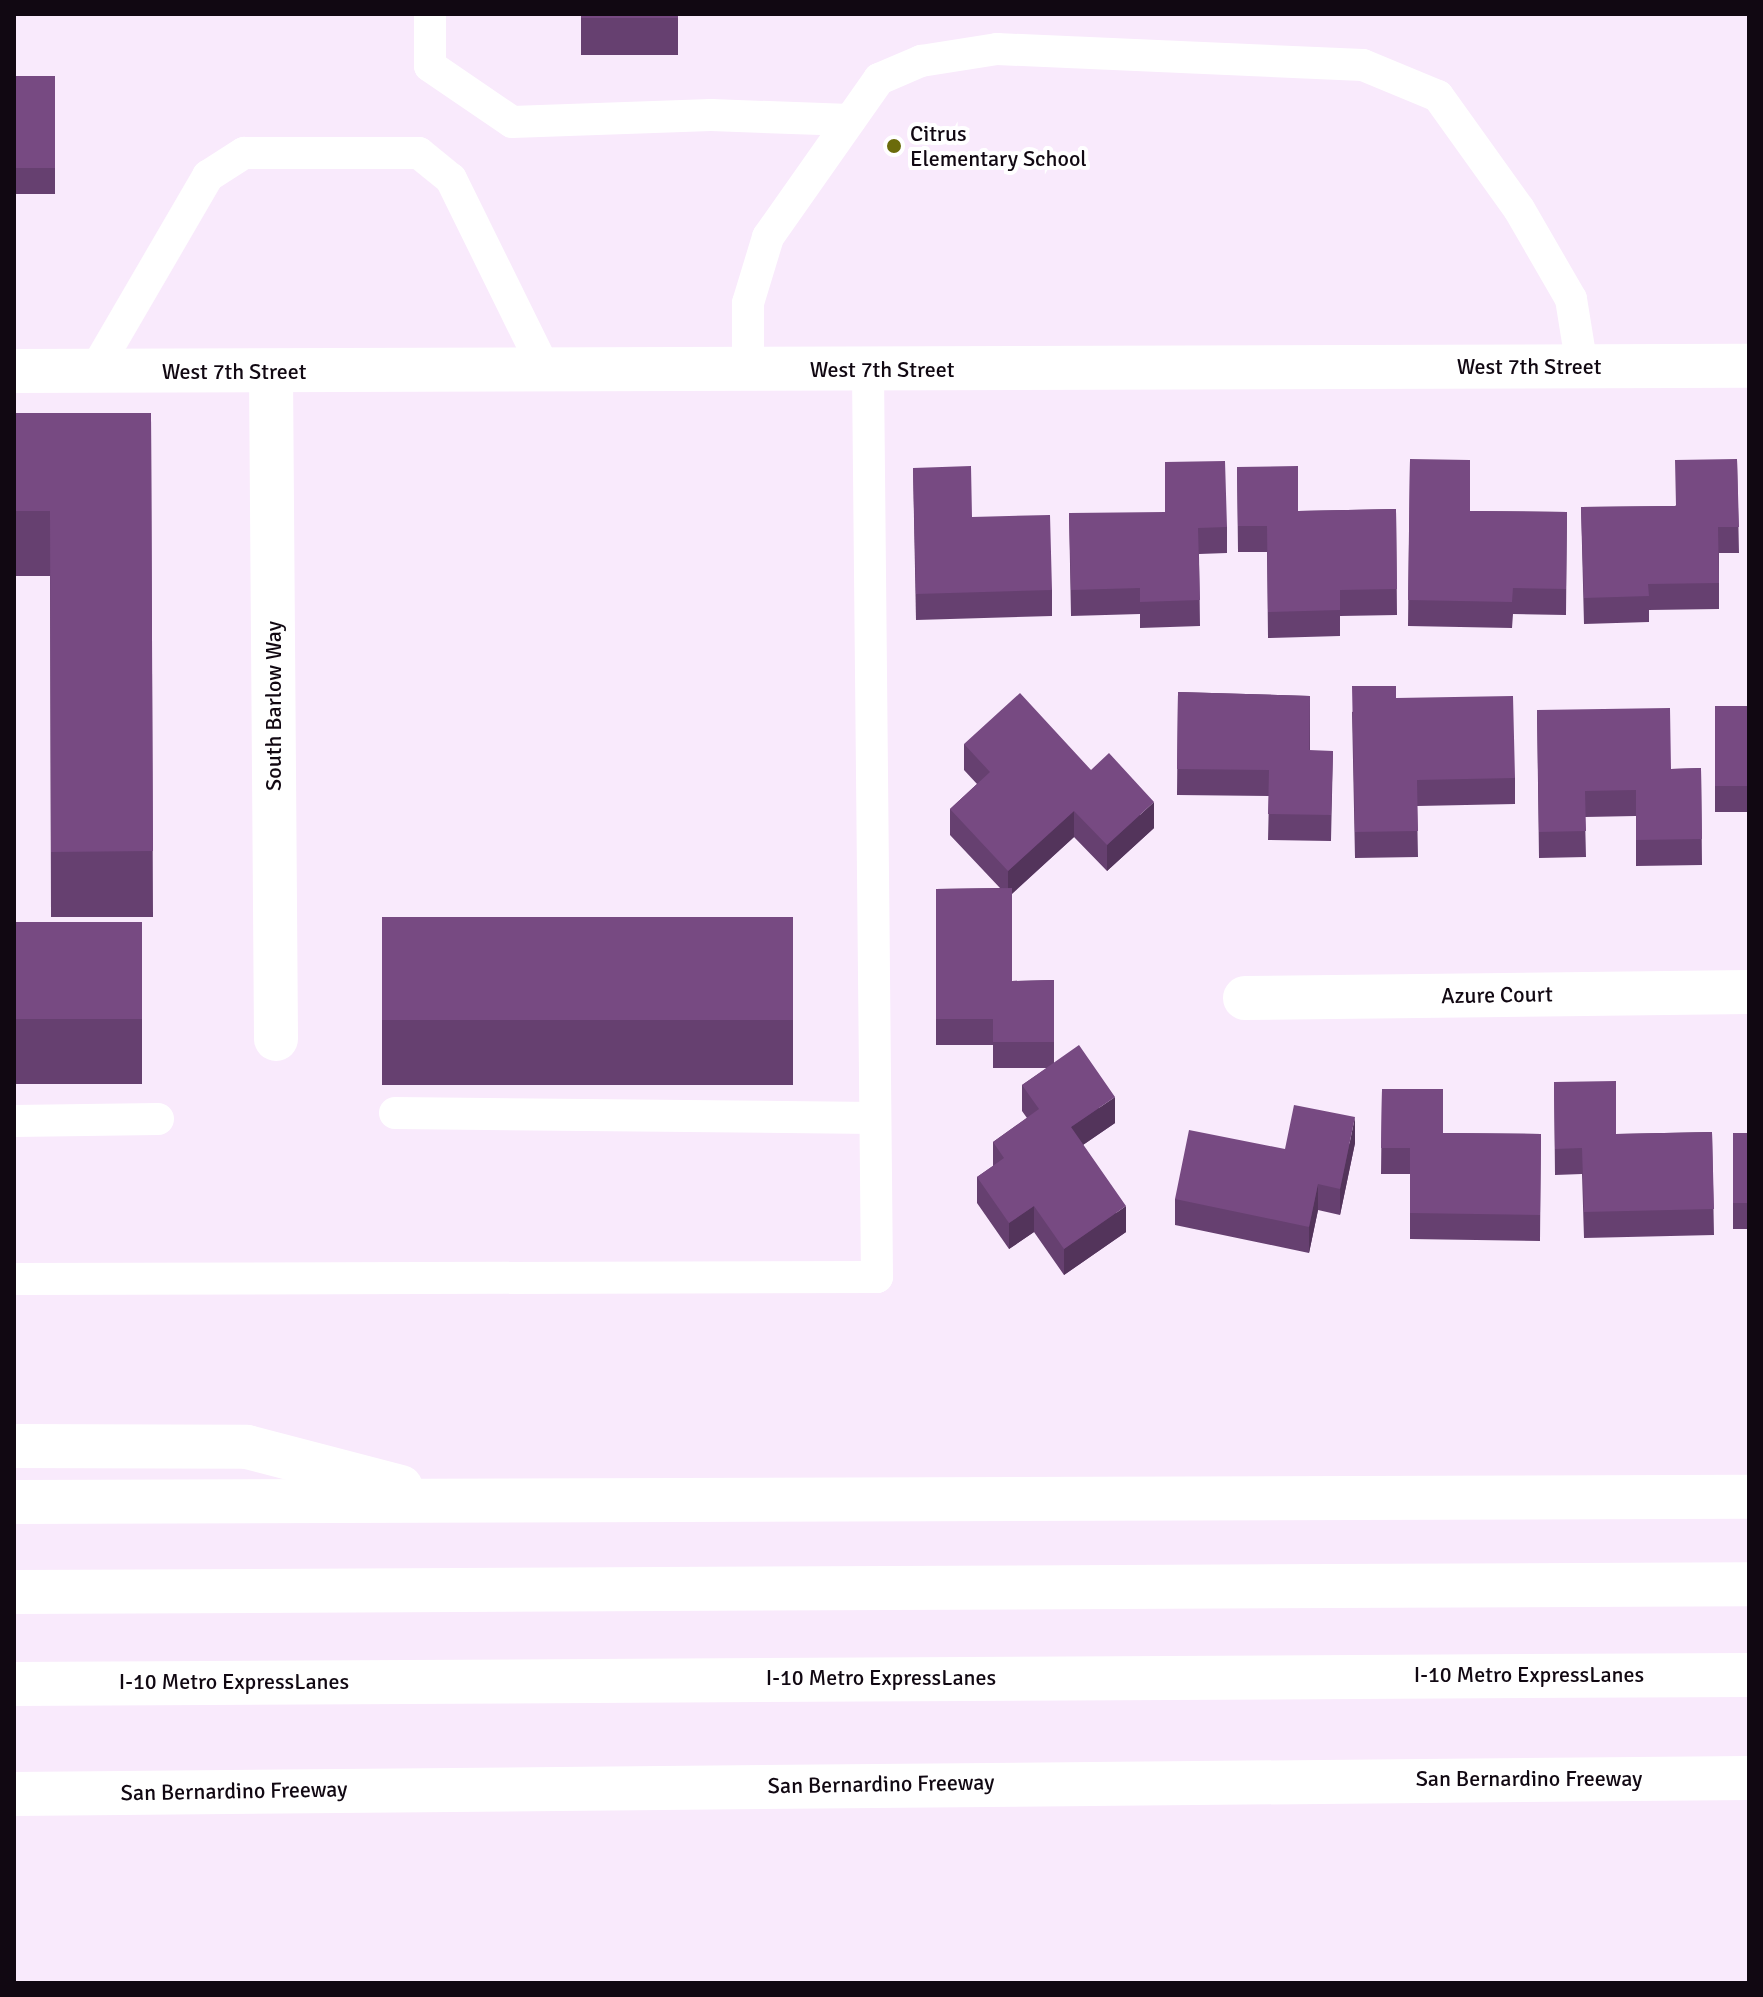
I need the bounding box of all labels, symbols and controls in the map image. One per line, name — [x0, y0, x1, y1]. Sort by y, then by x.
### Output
place label: Citrus Elementary School — [910, 120, 1087, 172]
marker: Citrus Elementary School — [885, 137, 903, 155]
street label: West 7th Street — [1457, 354, 1601, 380]
street label: West 7th Street — [810, 357, 954, 383]
street label: West 7th Street — [162, 359, 306, 385]
street label: South Barlow Way — [261, 621, 287, 791]
street label: Azure Court — [1441, 981, 1553, 1009]
street label: I-10 Metro ExpressLanes — [1414, 1662, 1644, 1688]
street label: I-10 Metro ExpressLanes — [766, 1665, 996, 1691]
street label: I-10 Metro ExpressLanes — [119, 1669, 349, 1695]
street label: San Bernardino Freeway — [1416, 1766, 1642, 1792]
street label: San Bernardino Freeway — [767, 1769, 995, 1799]
street label: San Bernardino Freeway — [120, 1776, 348, 1806]

